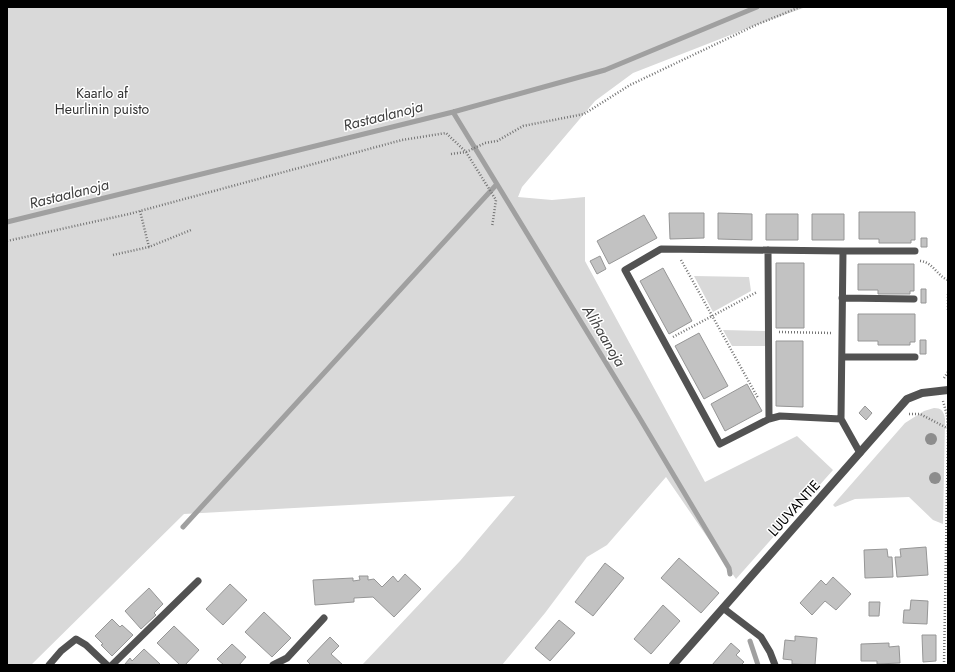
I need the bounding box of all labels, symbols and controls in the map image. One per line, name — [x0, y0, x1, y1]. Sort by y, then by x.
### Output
park label: Kaarlo af Heurlinin puisto — [55, 83, 150, 119]
water label: Rastaalanoja — [341, 95, 426, 137]
water label: Rastaalanoja — [27, 173, 112, 215]
water label: Alihaanoja — [576, 300, 631, 372]
street label: LUUVANTIE — [763, 476, 825, 540]

